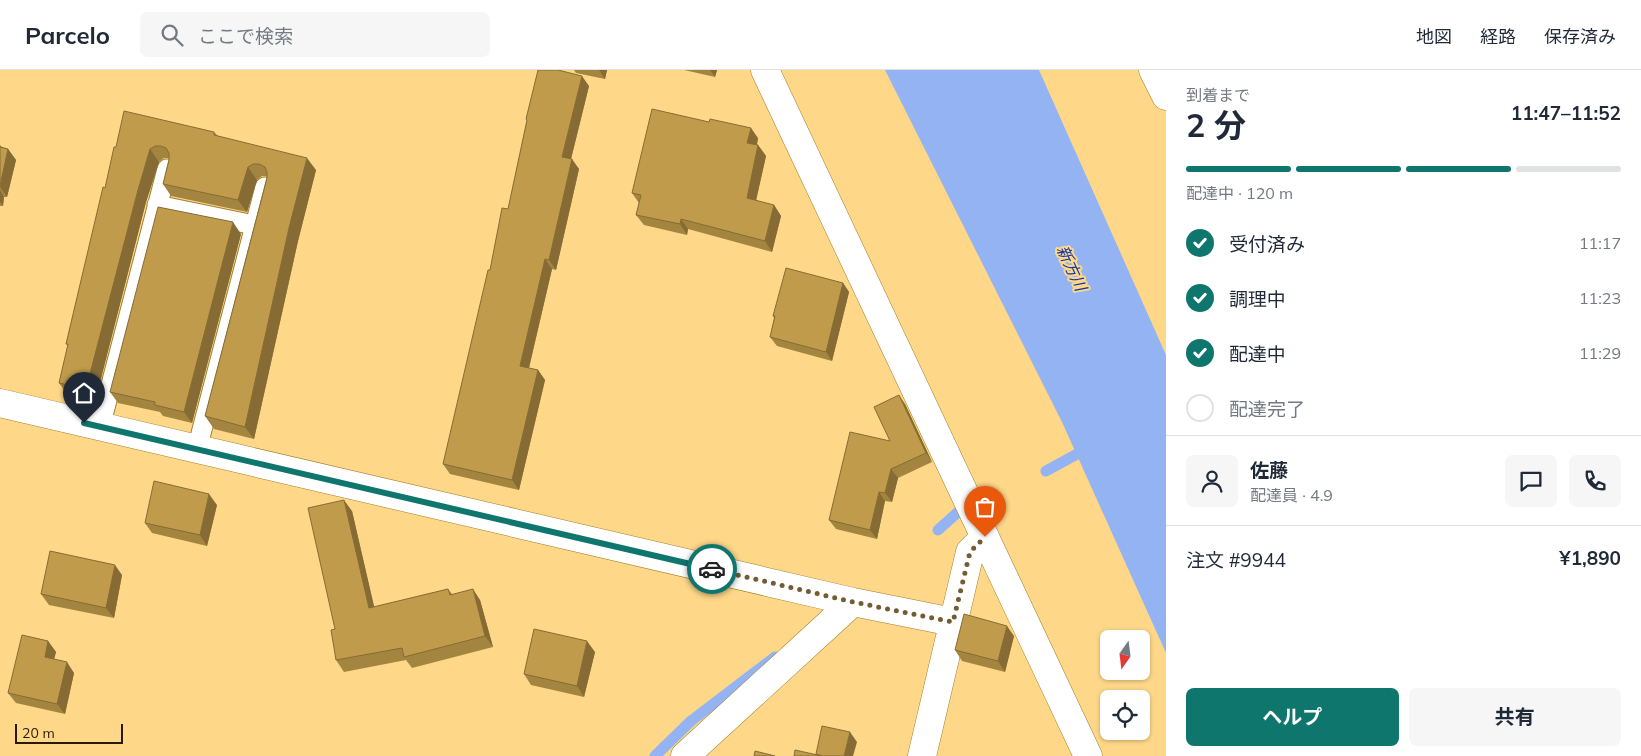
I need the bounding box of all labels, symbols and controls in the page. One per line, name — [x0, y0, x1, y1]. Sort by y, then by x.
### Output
search box — [140, 12, 490, 57]
text: Parcelo — [25, 20, 110, 50]
icon: search — [158, 21, 186, 49]
text: ここで検索 — [198, 24, 293, 48]
text: 地図 — [1416, 25, 1452, 48]
text: 経路 — [1480, 25, 1516, 48]
text: 保存済み — [1544, 25, 1616, 48]
text: 到着まで — [1186, 85, 1250, 105]
text: 11:47–11:52 — [1511, 101, 1621, 125]
text: 2 分 — [1186, 105, 1246, 145]
text: 配達中 · 120 m — [1186, 183, 1293, 203]
icon: check — [1186, 229, 1214, 257]
text: 受付済み — [1229, 232, 1305, 256]
text: 11:17 — [1579, 233, 1621, 253]
water label: 新方川 — [1053, 242, 1092, 296]
icon: check — [1186, 284, 1214, 312]
text: 調理中 — [1229, 287, 1286, 311]
text: 11:23 — [1579, 288, 1621, 308]
icon: check — [1186, 339, 1214, 367]
text: 配達中 — [1229, 342, 1286, 366]
text: 11:29 — [1579, 343, 1621, 363]
pin — [63, 372, 105, 423]
icon: home — [70, 379, 98, 407]
text: 配達完了 — [1229, 397, 1305, 421]
button: person — [1186, 455, 1238, 507]
button: chat — [1505, 455, 1557, 507]
button: phone — [1569, 455, 1621, 507]
text: 佐藤 — [1250, 458, 1288, 482]
text: 配達員 · 4.9 — [1250, 485, 1333, 505]
pin — [964, 486, 1006, 537]
icon: bag — [971, 493, 999, 521]
courier — [687, 544, 737, 594]
text: ¥1,890 — [1559, 546, 1621, 570]
text: 注文 #9944 — [1186, 548, 1286, 572]
icon: car — [698, 555, 726, 583]
north arrow — [1100, 630, 1150, 680]
map controls — [1100, 630, 1150, 740]
button: ヘルプ — [1186, 688, 1399, 746]
button: 共有 — [1409, 688, 1621, 746]
button: locate — [1100, 690, 1150, 740]
scale bar — [15, 721, 122, 744]
text: 20 m — [22, 724, 55, 742]

